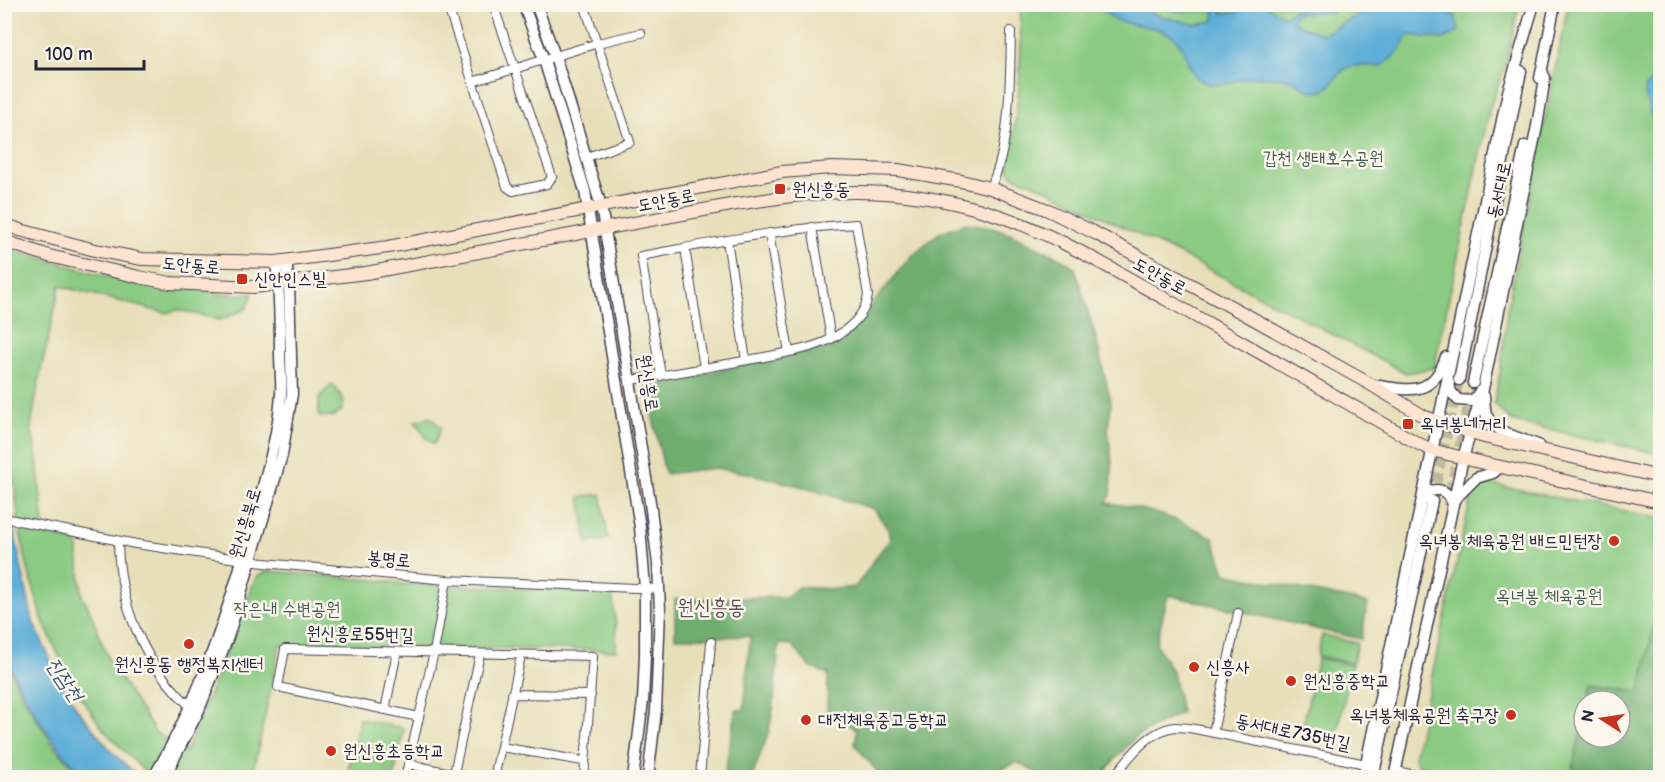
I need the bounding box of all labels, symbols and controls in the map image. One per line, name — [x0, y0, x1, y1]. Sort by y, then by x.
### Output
scale bar — [36, 33, 144, 71]
text: 100 m — [45, 44, 93, 65]
park label: 갑천 생태호수공원 — [1263, 148, 1383, 169]
street label: 동서대로 — [1483, 160, 1516, 221]
place label: 원신흥동 — [792, 179, 850, 200]
marker: 원신흥동 — [773, 182, 787, 196]
street label: 도안동로 — [636, 185, 697, 216]
street label: 도안동로 — [161, 253, 221, 278]
street label: 도안동로 — [1129, 253, 1190, 300]
place label: 신안인스빌 — [254, 269, 327, 290]
marker: 신안인스빌 — [235, 272, 249, 286]
street label: 원신흥로 — [633, 353, 662, 413]
place label: 옥녀봉네거리 — [1420, 414, 1507, 435]
marker: 옥녀봉네거리 — [1401, 417, 1415, 431]
street label: 원신흥북로 — [225, 485, 266, 561]
place label: 옥녀봉 체육공원 배드민턴장 — [1418, 531, 1602, 552]
marker: 옥녀봉 체육공원 배드민턴장 — [1607, 534, 1621, 548]
street label: 봉명로 — [366, 547, 412, 572]
park label: 옥녀봉 체육공원 — [1496, 586, 1602, 607]
district label: 원신흥동 — [677, 595, 745, 620]
park label: 작은내 수변공원 — [234, 599, 340, 620]
street label: 원신흥로55번길 — [306, 623, 414, 646]
marker: 원신흥동 행정복지센터 — [182, 637, 196, 651]
water label: 진잠천 — [41, 653, 89, 708]
place label: 원신흥동 행정복지센터 — [114, 654, 264, 675]
place label: 신흥사 — [1206, 657, 1250, 678]
marker: 신흥사 — [1187, 660, 1201, 674]
place label: 원신흥중학교 — [1303, 671, 1390, 692]
marker: 원신흥중학교 — [1284, 674, 1298, 688]
north arrow — [1572, 689, 1632, 749]
place label: 옥녀봉체육공원 축구장 — [1349, 705, 1499, 726]
marker: 옥녀봉체육공원 축구장 — [1504, 708, 1518, 722]
text: N — [1578, 708, 1599, 724]
place label: 대전체육중고등학교 — [818, 710, 948, 731]
street label: 동서대로735번길 — [1233, 710, 1353, 755]
marker: 대전체육중고등학교 — [799, 713, 813, 727]
place label: 원신흥초등학교 — [343, 741, 444, 762]
marker: 원신흥초등학교 — [324, 744, 338, 758]

